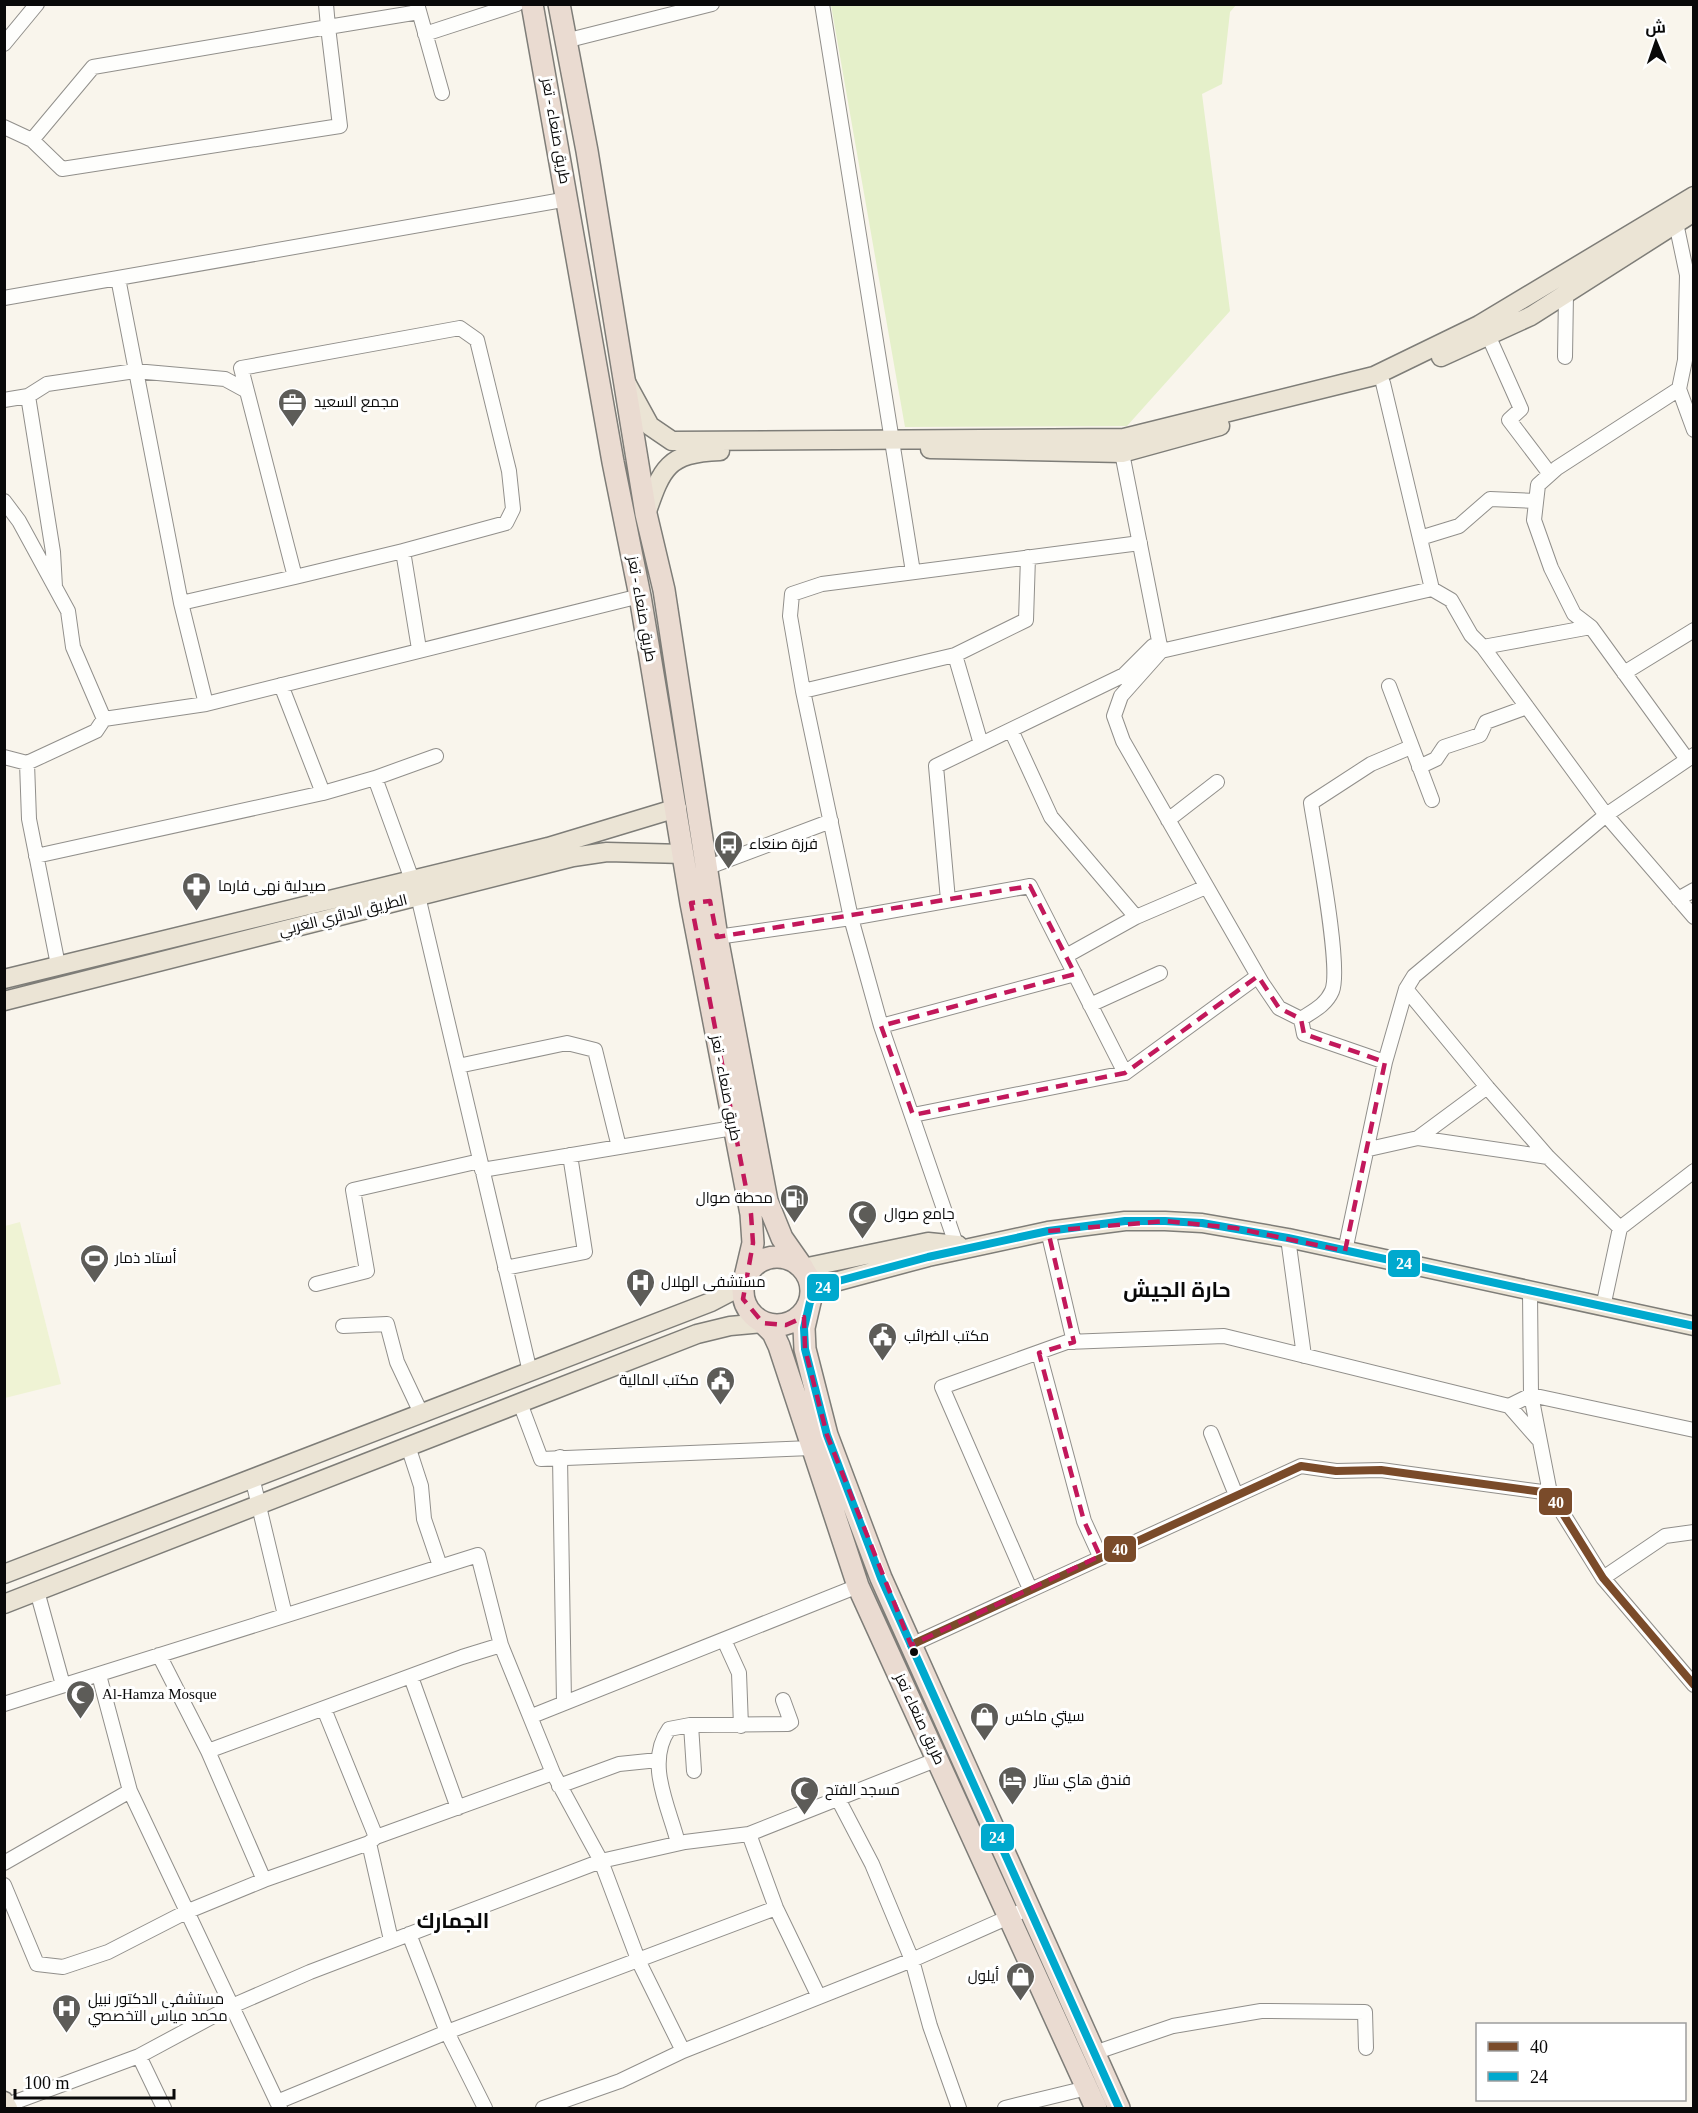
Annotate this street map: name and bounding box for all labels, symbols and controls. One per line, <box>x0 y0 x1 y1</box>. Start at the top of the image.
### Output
north arrow <box>1626 12 1686 72</box>
text: ش <box>1645 19 1666 37</box>
street label: طريق صنعاء - تعز <box>537 76 573 186</box>
office icon: مجمع السعيد <box>277 386 309 428</box>
place label: مجمع السعيد <box>314 394 399 413</box>
street label: طريق صنعاء - تعز <box>623 554 659 664</box>
bus stop icon: فرزة صنعاء <box>712 828 744 870</box>
place label: فرزة صنعاء <box>749 836 818 853</box>
pharmacy icon: صيدلية نهى فارما <box>181 870 213 912</box>
place label: صيدلية نهى فارما <box>218 878 326 896</box>
street label: الطريق الدائري الغربي <box>277 891 410 943</box>
street label: طريق صنعاء - تعز <box>706 1033 744 1143</box>
fuel station icon: محطة صوال <box>778 1182 810 1224</box>
place label: محطة صوال <box>696 1190 773 1207</box>
mosque icon: جامع صوال <box>847 1198 879 1240</box>
place label: جامع صوال <box>884 1206 955 1225</box>
sports icon: أستاد ذمار <box>78 1242 110 1284</box>
place label: أستاد ذمار <box>114 1248 177 1267</box>
line badge: 24 <box>1387 1249 1421 1278</box>
text: 24 <box>1396 1255 1412 1272</box>
hospital icon: مستشفى الهلال <box>624 1266 656 1308</box>
line badge: 24 <box>806 1273 840 1302</box>
place label: مستشفى الهلال <box>661 1274 766 1292</box>
district label: حارة الجيش <box>1123 1278 1231 1302</box>
text: 24 <box>815 1279 831 1296</box>
public building icon: مكتب الضرائب <box>867 1320 899 1362</box>
place label: مكتب الضرائب <box>904 1328 989 1345</box>
public building icon: مكتب المالية <box>704 1364 736 1406</box>
place label: مكتب المالية <box>619 1372 699 1388</box>
line badge: 40 <box>1538 1487 1573 1516</box>
text: 40 <box>1548 1494 1564 1511</box>
line badge: 40 <box>1103 1535 1137 1563</box>
text: 40 <box>1112 1541 1128 1558</box>
unlabelled marker <box>908 1646 920 1658</box>
street label: طريق صنعاء تعز <box>890 1670 948 1768</box>
mosque icon: Al-Hamza Mosque <box>65 1678 97 1720</box>
place label: Al-Hamza Mosque <box>102 1686 217 1702</box>
shop icon: سيتي ماكس <box>968 1700 1000 1742</box>
place label: سيتي ماكس <box>1005 1708 1084 1728</box>
hotel icon: فندق هاي ستار <box>997 1764 1029 1806</box>
place label: فندق هاي ستار <box>1033 1772 1131 1792</box>
mosque icon: مسجد الفتح <box>788 1774 820 1816</box>
place label: مسجد الفتح <box>825 1782 900 1801</box>
line badge: 24 <box>980 1823 1015 1852</box>
text: 24 <box>989 1829 1005 1846</box>
district label: الجمارك <box>417 1909 489 1933</box>
shop icon: أيلول <box>1004 1960 1036 2002</box>
place label: أيلول <box>968 1966 999 1985</box>
place label: مستشفى الدكتور نبيل محمد مياس التخصصي <box>88 1991 228 2028</box>
hospital icon: مستشفى الدكتور نبيل محمد مياس التخصصي <box>51 1992 83 2034</box>
legend <box>1476 2023 1686 2101</box>
text: 40 <box>1530 2037 1548 2057</box>
scale bar <box>15 2062 174 2100</box>
text: 24 <box>1530 2067 1548 2087</box>
text: 100 m <box>24 2073 70 2093</box>

